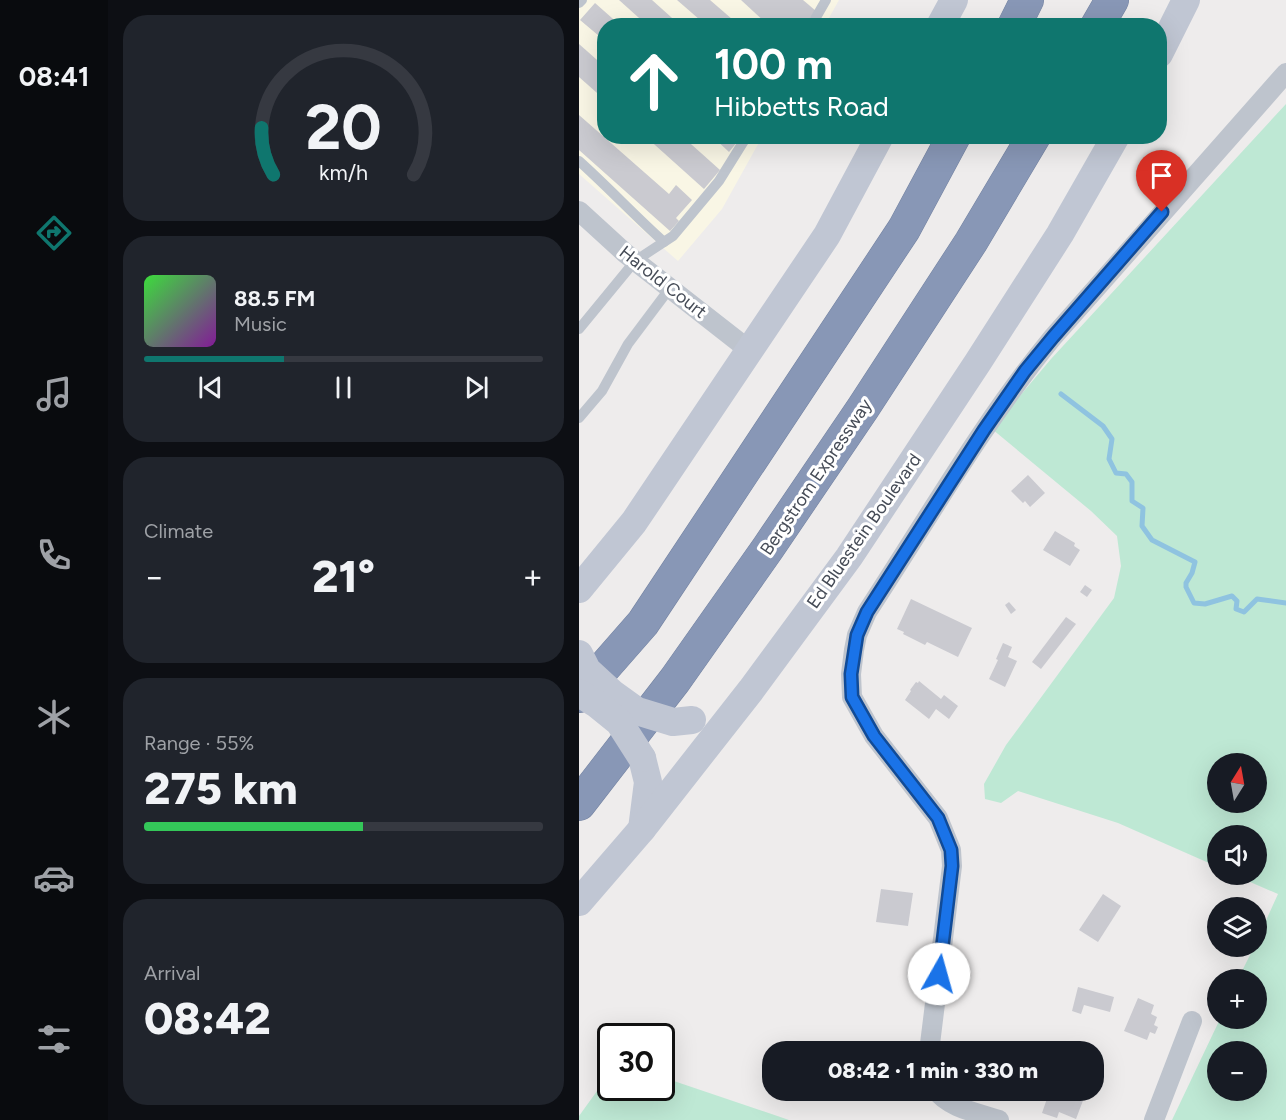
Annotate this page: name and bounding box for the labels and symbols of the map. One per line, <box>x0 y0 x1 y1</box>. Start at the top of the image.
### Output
pin <box>1136 150 1187 212</box>
street label: Harold Court <box>615 241 711 323</box>
street label: Bergstrom Expressway <box>755 394 877 559</box>
street label: Ed Bluestein Boulevard <box>802 449 926 613</box>
north arrow <box>1207 753 1267 813</box>
position arrow <box>907 942 971 1006</box>
speed limit sign: 30 <box>597 1023 675 1101</box>

